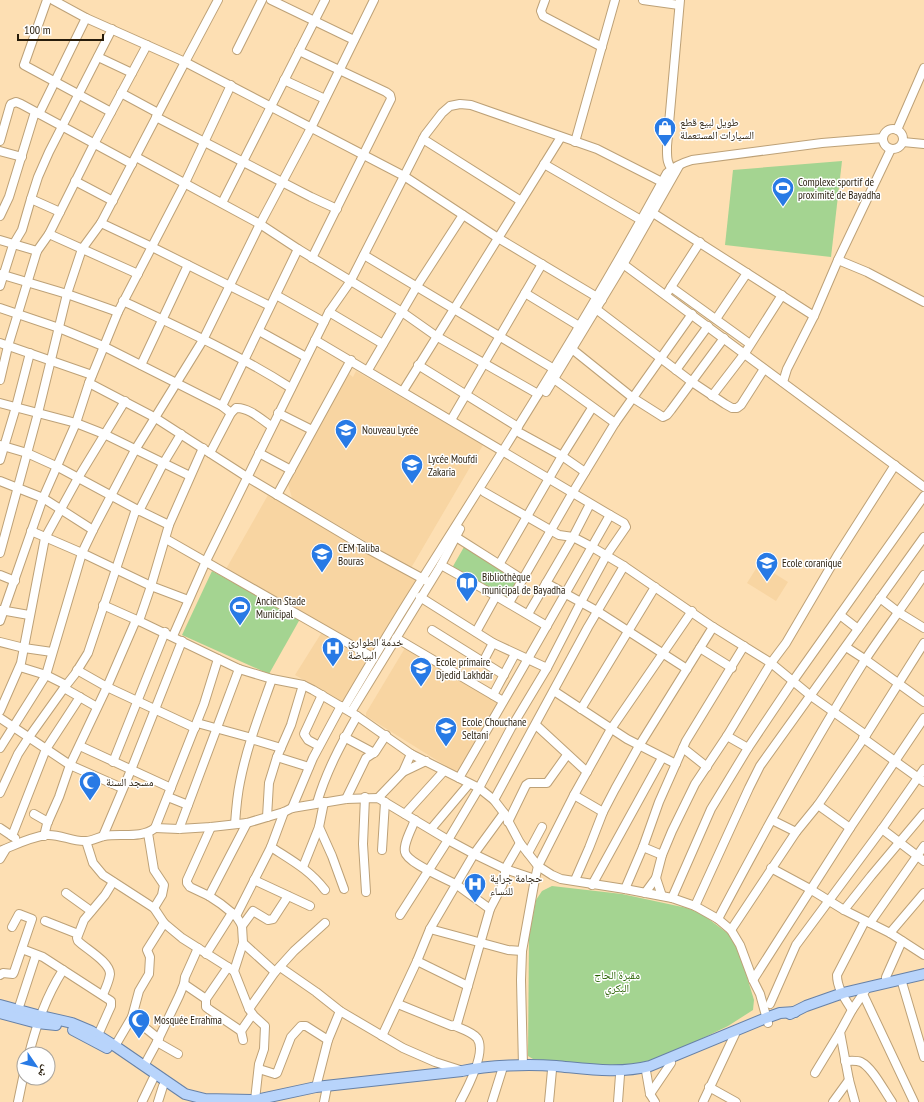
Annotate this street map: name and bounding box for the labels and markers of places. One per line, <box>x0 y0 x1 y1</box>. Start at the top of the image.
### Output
shop icon: طويل لبيع قطع السيارات المستعملة <box>652 115 678 148</box>
place label: طويل لبيع قطع السيارات المستعملة <box>680 115 754 142</box>
sports icon: Complexe sportif de proximité de Bayadha <box>770 175 796 208</box>
place label: Complexe sportif de proximité de Bayadha <box>798 175 880 202</box>
school or university icon: Nouveau Lycée <box>333 417 359 450</box>
place label: Nouveau Lycée <box>362 423 419 437</box>
school or university icon: Lycée Moufdi Zakaria <box>399 452 425 485</box>
place label: Lycée Moufdi Zakaria <box>428 452 477 479</box>
school or university icon: CEM Taliba Bouras <box>309 541 335 574</box>
place label: CEM Taliba Bouras <box>338 541 379 568</box>
school or university icon: Ecole coranique <box>754 550 780 583</box>
place label: Ecole coranique <box>782 556 842 570</box>
library icon: Bibliothèque municipal de Bayadha <box>454 570 480 603</box>
place label: Bibliothèque municipal de Bayadha <box>482 570 565 597</box>
sports icon: Ancien Stade Municipal <box>227 594 253 627</box>
place label: Ancien Stade Municipal <box>256 594 306 621</box>
hospital icon: خدمة الطوارئ البياضة <box>320 635 346 668</box>
place label: خدمة الطوارئ البياضة <box>348 635 403 662</box>
school or university icon: Ecole primaire Djedid Lakhdar <box>408 655 434 688</box>
place label: Ecole primaire Djedid Lakhdar <box>436 655 493 682</box>
school or university icon: Ecole Chouchane Seltani <box>433 715 459 748</box>
place label: Ecole Chouchane Seltani <box>462 715 527 742</box>
mosque icon: مسجد السنة <box>77 769 103 802</box>
place label: مسجد السنة <box>106 775 154 789</box>
hospital icon: حجامة جراية للنساء <box>462 871 488 904</box>
place label: حجامة جراية للنساء <box>490 871 542 898</box>
mosque icon: Mosquée Errahma <box>126 1007 152 1040</box>
place label: Mosquée Errahma <box>154 1013 222 1027</box>

